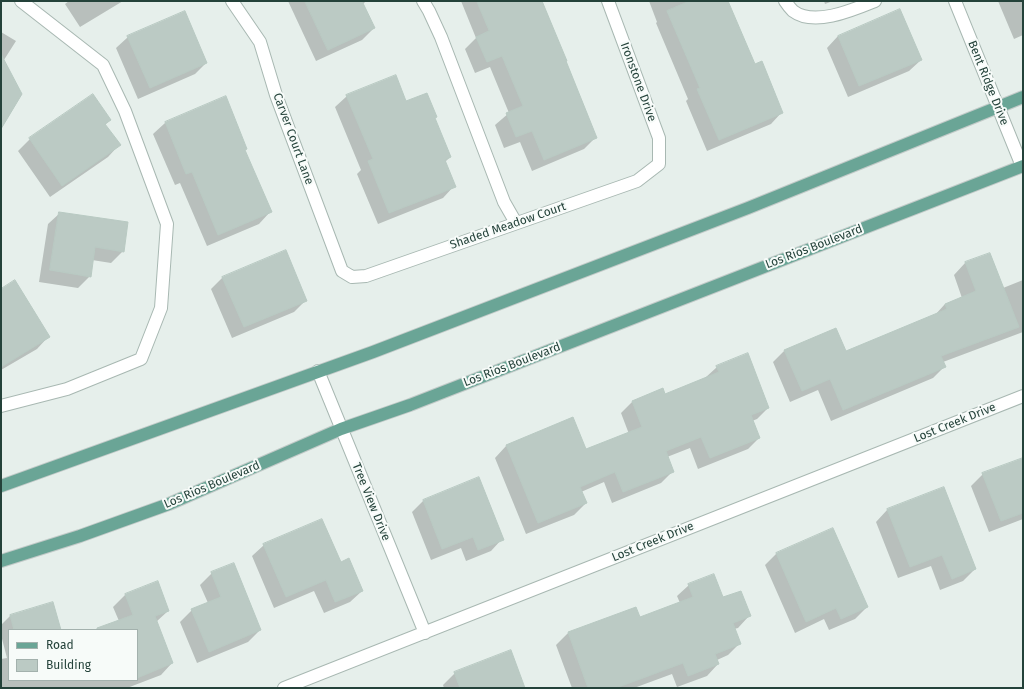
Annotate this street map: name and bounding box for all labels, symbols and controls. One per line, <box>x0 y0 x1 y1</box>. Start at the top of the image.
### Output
street label: Bent Ridge Drive <box>964 39 1012 127</box>
street label: Ironstone Drive <box>617 40 659 124</box>
street label: Carver Court Lane <box>270 91 316 187</box>
street label: Shaded Meadow Court <box>448 199 568 253</box>
street label: Los Rios Boulevard <box>763 222 865 272</box>
street label: Los Rios Boulevard <box>461 340 563 390</box>
street label: Lost Creek Drive <box>912 400 998 446</box>
street label: Los Rios Boulevard <box>162 458 262 512</box>
street label: Tree View Drive <box>349 461 393 543</box>
street label: Lost Creek Drive <box>610 519 696 565</box>
legend <box>8 629 138 681</box>
text: Road <box>46 638 74 652</box>
text: Building <box>46 658 91 672</box>

